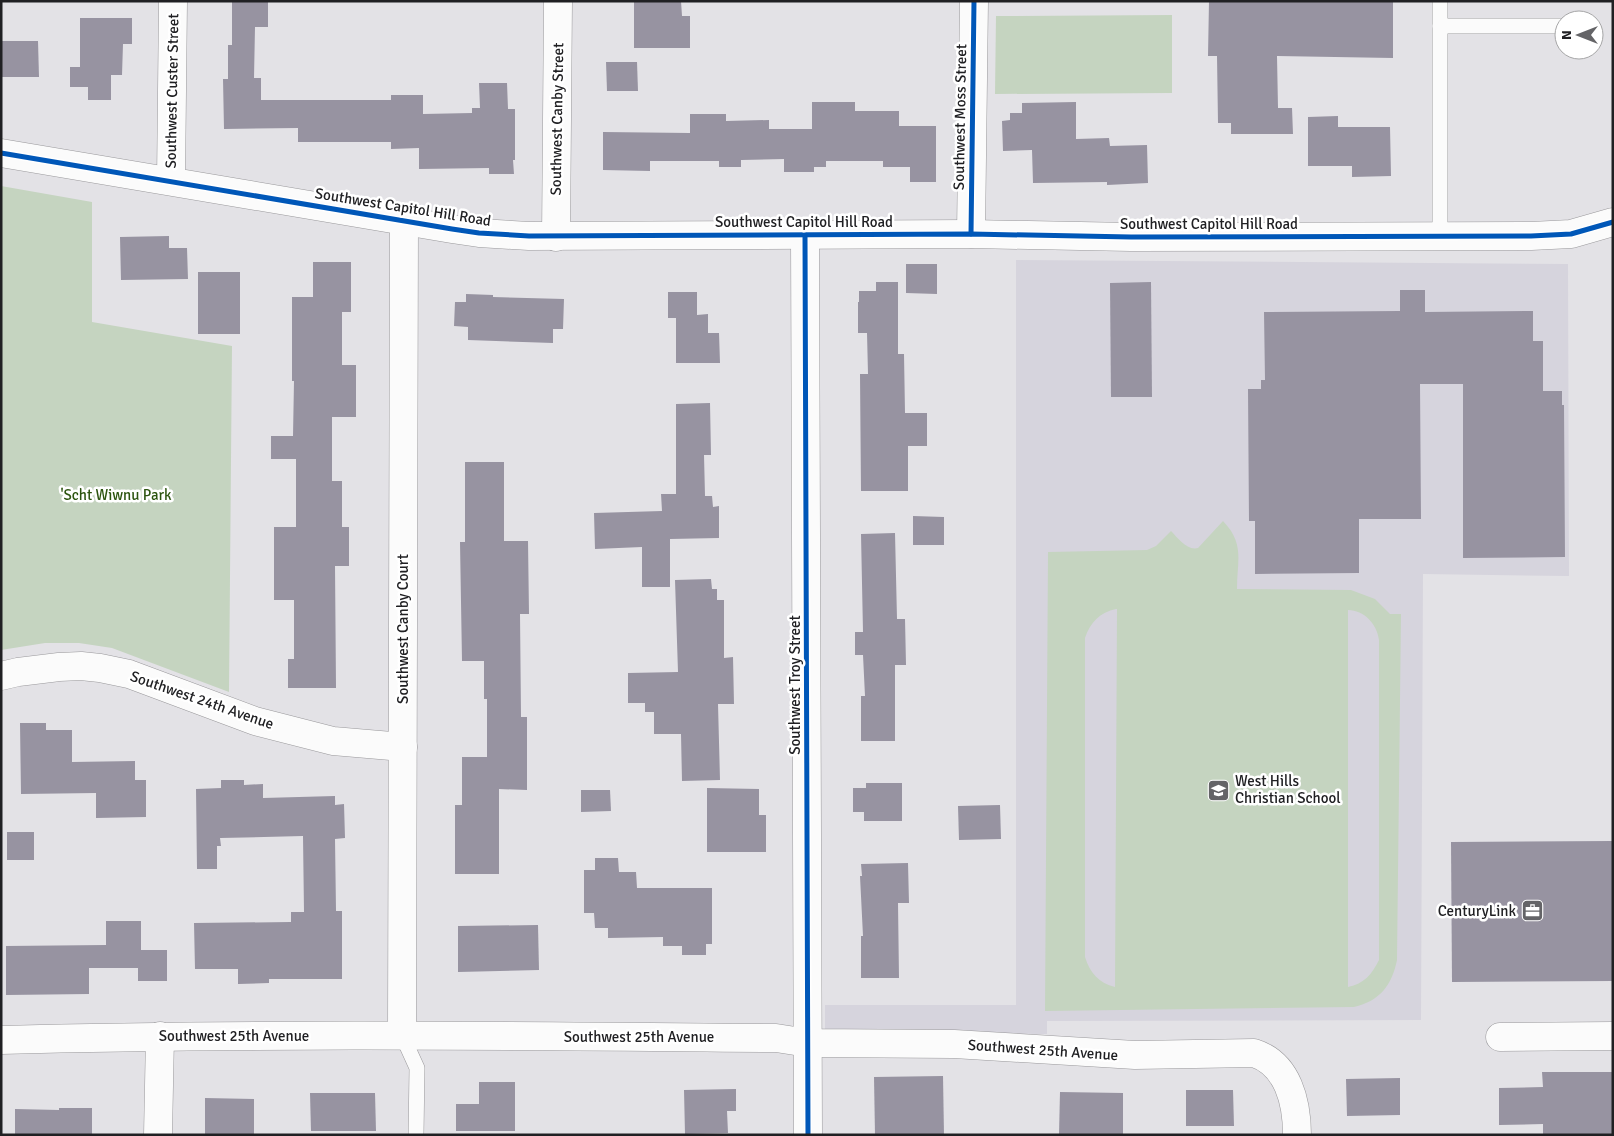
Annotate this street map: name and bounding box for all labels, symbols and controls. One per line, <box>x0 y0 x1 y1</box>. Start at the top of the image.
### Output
north arrow <box>1554 10 1604 60</box>
street label: Southwest Custer Street <box>162 13 182 169</box>
text: N <box>1558 30 1575 40</box>
street label: Southwest Canby Street <box>547 42 567 196</box>
street label: Southwest Moss Street <box>950 44 970 190</box>
street label: Southwest Capitol Hill Road <box>314 184 492 230</box>
street label: Southwest Capitol Hill Road <box>715 213 893 231</box>
street label: Southwest Capitol Hill Road <box>1120 215 1298 233</box>
park label: 'Scht Wiwnu Park <box>60 486 172 504</box>
street label: Southwest Canby Court <box>394 554 412 704</box>
street label: Southwest Troy Street <box>786 615 804 755</box>
street label: Southwest 24th Avenue <box>128 667 276 733</box>
place label: West Hills Christian School <box>1235 772 1341 807</box>
school or university icon: West Hills Christian School <box>1207 778 1231 802</box>
office icon: CenturyLink <box>1520 899 1544 923</box>
place label: CenturyLink <box>1438 902 1516 920</box>
street label: Southwest 25th Avenue <box>159 1027 309 1045</box>
street label: Southwest 25th Avenue <box>564 1028 714 1046</box>
street label: Southwest 25th Avenue <box>967 1036 1119 1064</box>

